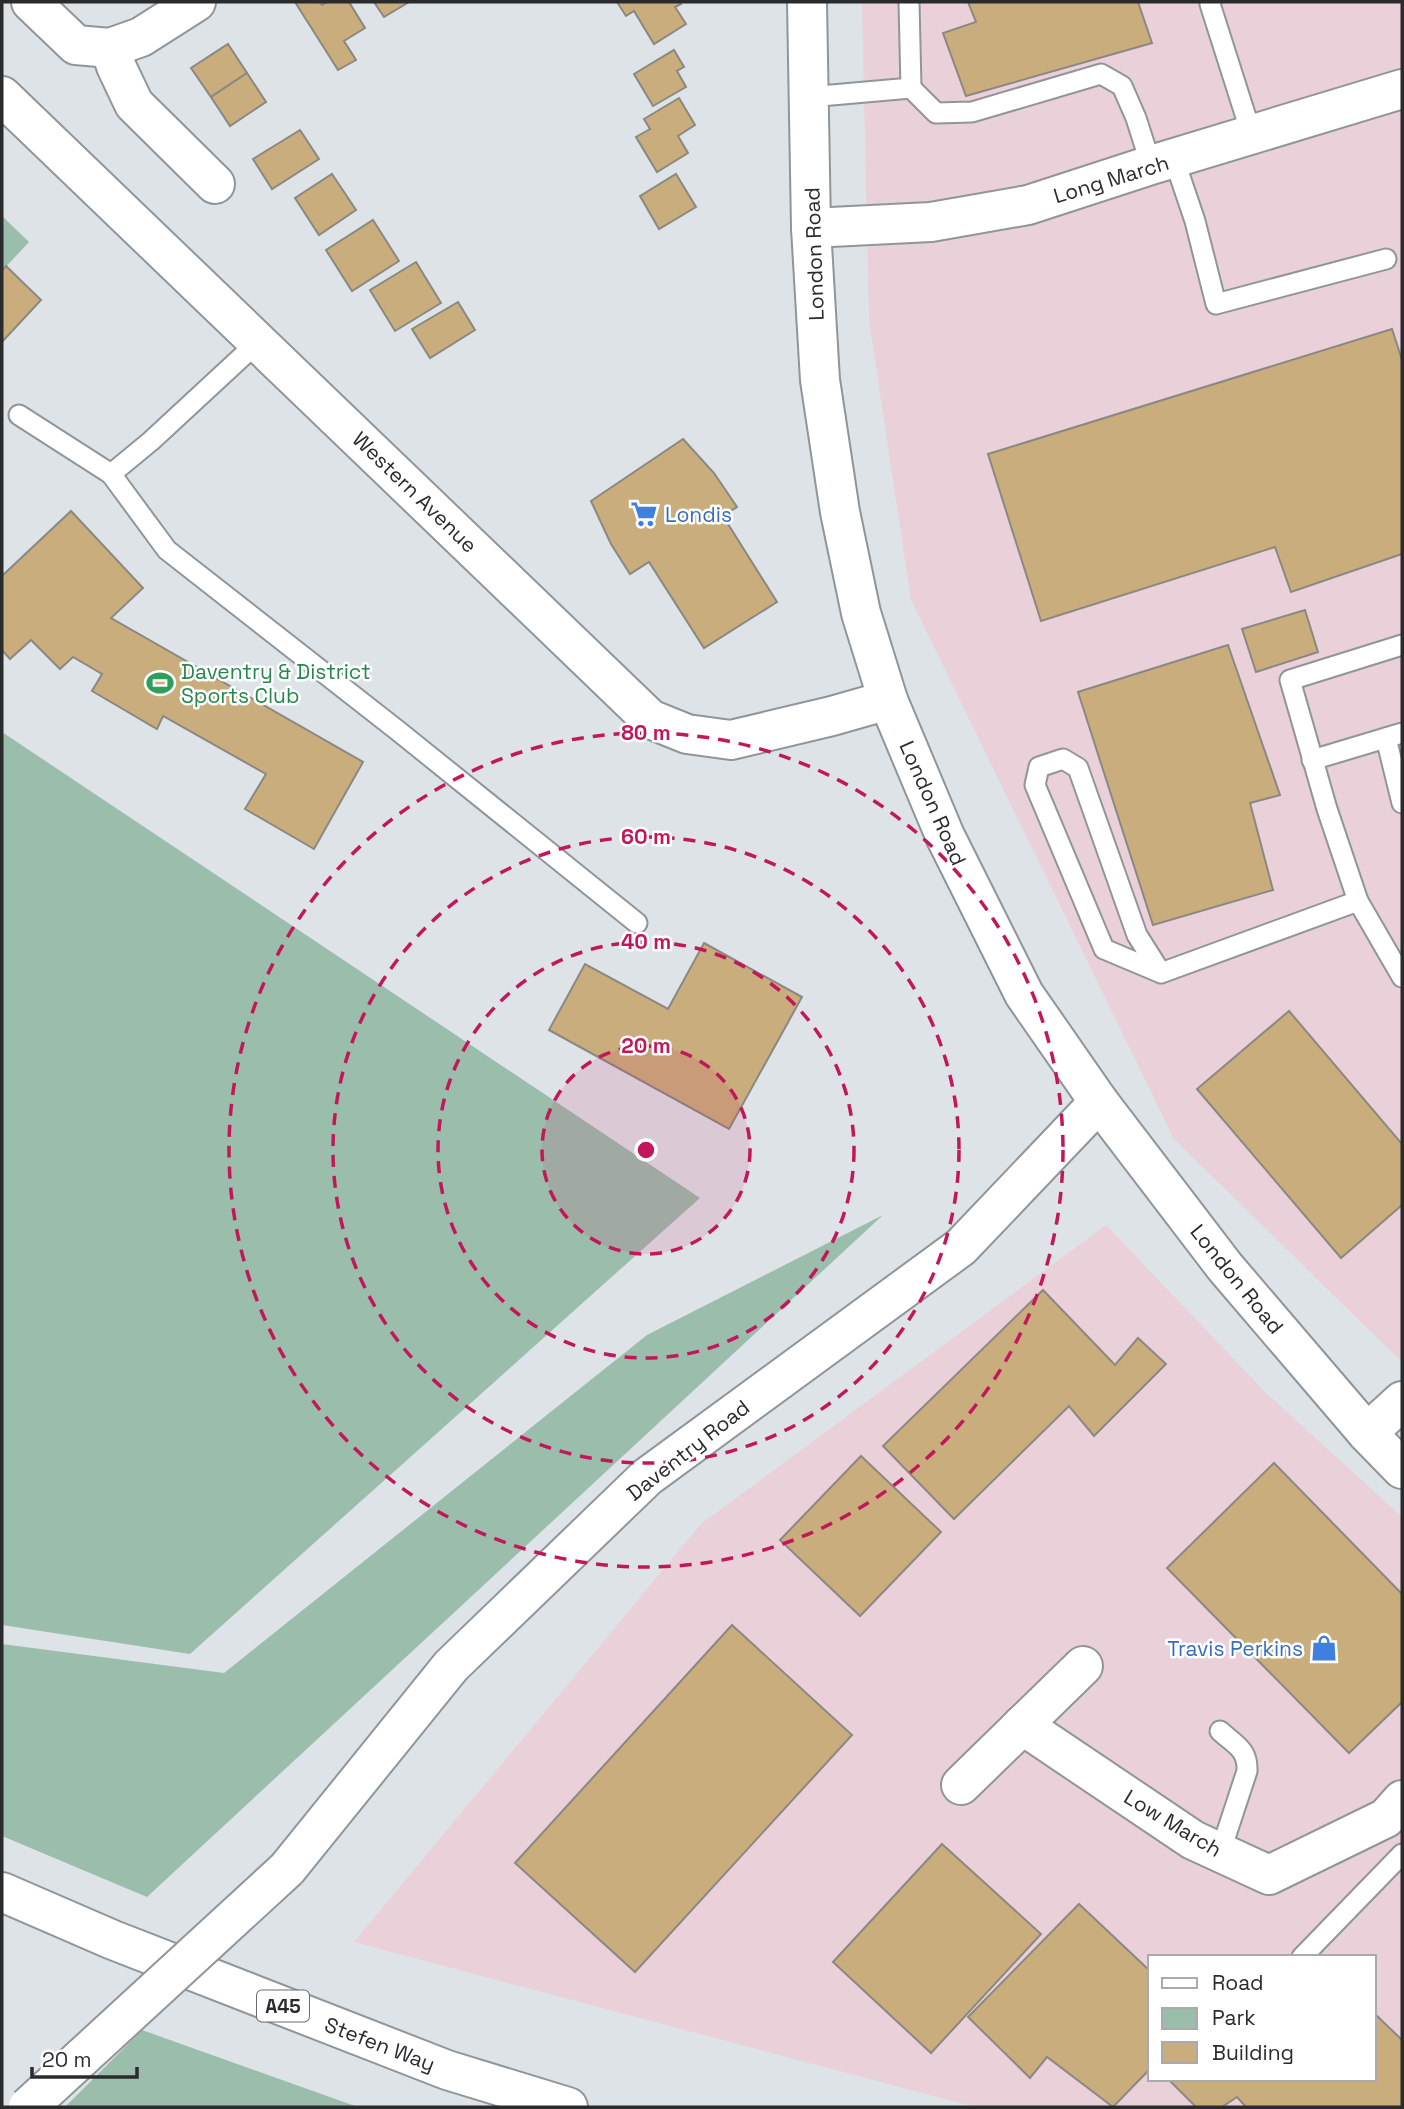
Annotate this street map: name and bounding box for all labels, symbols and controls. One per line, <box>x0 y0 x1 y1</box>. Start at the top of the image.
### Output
street label: Long March <box>1050 149 1172 209</box>
street label: London Road <box>798 187 830 321</box>
street label: Western Avenue <box>347 426 483 558</box>
supermarket icon: Londis <box>629 499 659 529</box>
place label: Londis <box>665 501 732 528</box>
place label: Daventry & District Sports Club <box>181 658 371 709</box>
sports icon: Daventry & District Sports Club <box>145 668 175 698</box>
text: 80 m <box>621 719 671 746</box>
street label: London Road <box>894 737 972 869</box>
text: 60 m <box>621 823 671 850</box>
text: 40 m <box>621 928 671 955</box>
text: 20 m <box>621 1032 671 1059</box>
centre of rings <box>634 1138 658 1162</box>
street label: London Road <box>1184 1219 1290 1339</box>
street label: Daventry Road <box>621 1394 755 1506</box>
shop icon: Travis Perkins <box>1309 1633 1339 1663</box>
place label: Travis Perkins <box>1167 1635 1303 1662</box>
street label: Low March <box>1119 1783 1227 1863</box>
legend <box>1148 1955 1376 2081</box>
text: Road <box>1212 1969 1264 1996</box>
road number: A45 <box>257 1990 309 2022</box>
text: Park <box>1212 2004 1256 2031</box>
street label: Stefen Way <box>321 2011 439 2077</box>
scale bar <box>32 2036 136 2080</box>
text: Building <box>1212 2039 1294 2066</box>
text: 20 m <box>42 2046 92 2073</box>

